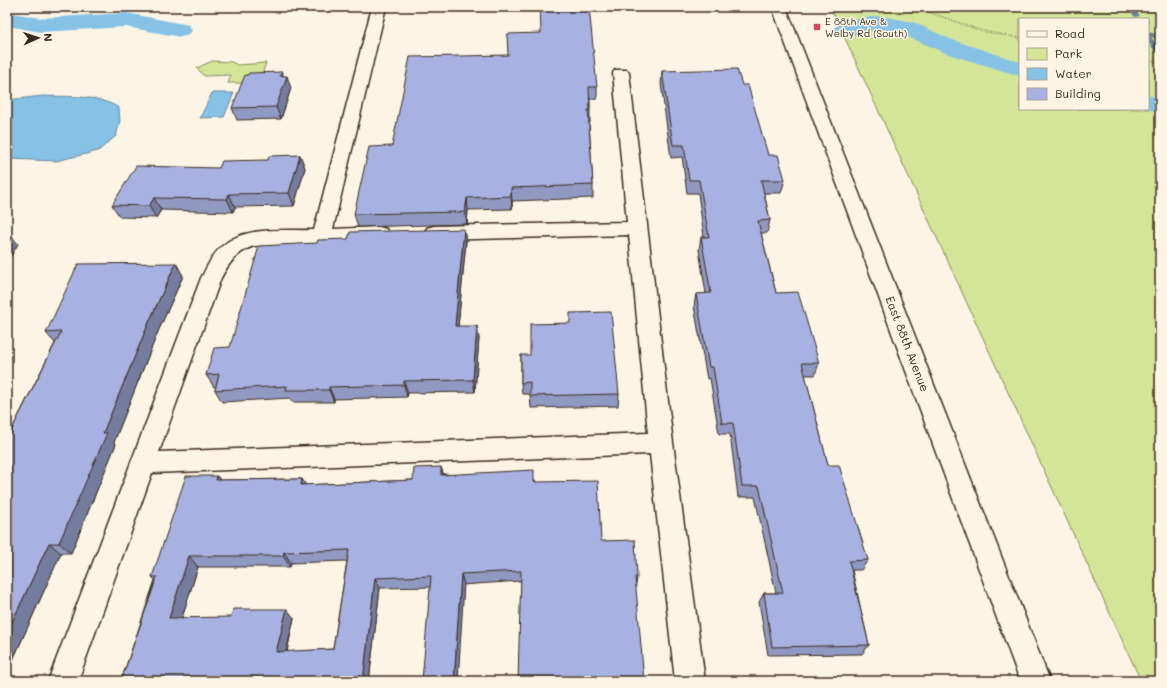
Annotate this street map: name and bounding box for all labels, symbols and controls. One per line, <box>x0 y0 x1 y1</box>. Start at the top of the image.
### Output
place label: E 88th Ave & Welby Rd (South) <box>825 14 907 40</box>
north arrow <box>18 18 58 58</box>
legend <box>1019 18 1149 110</box>
marker: E 88th Ave & Welby Rd (South) <box>812 22 822 32</box>
text: Road <box>1055 25 1085 41</box>
text: N <box>41 33 56 42</box>
text: Park <box>1055 45 1082 61</box>
text: Water <box>1055 65 1092 81</box>
text: Building <box>1055 85 1101 101</box>
street label: East 88th Avenue <box>882 294 934 394</box>

